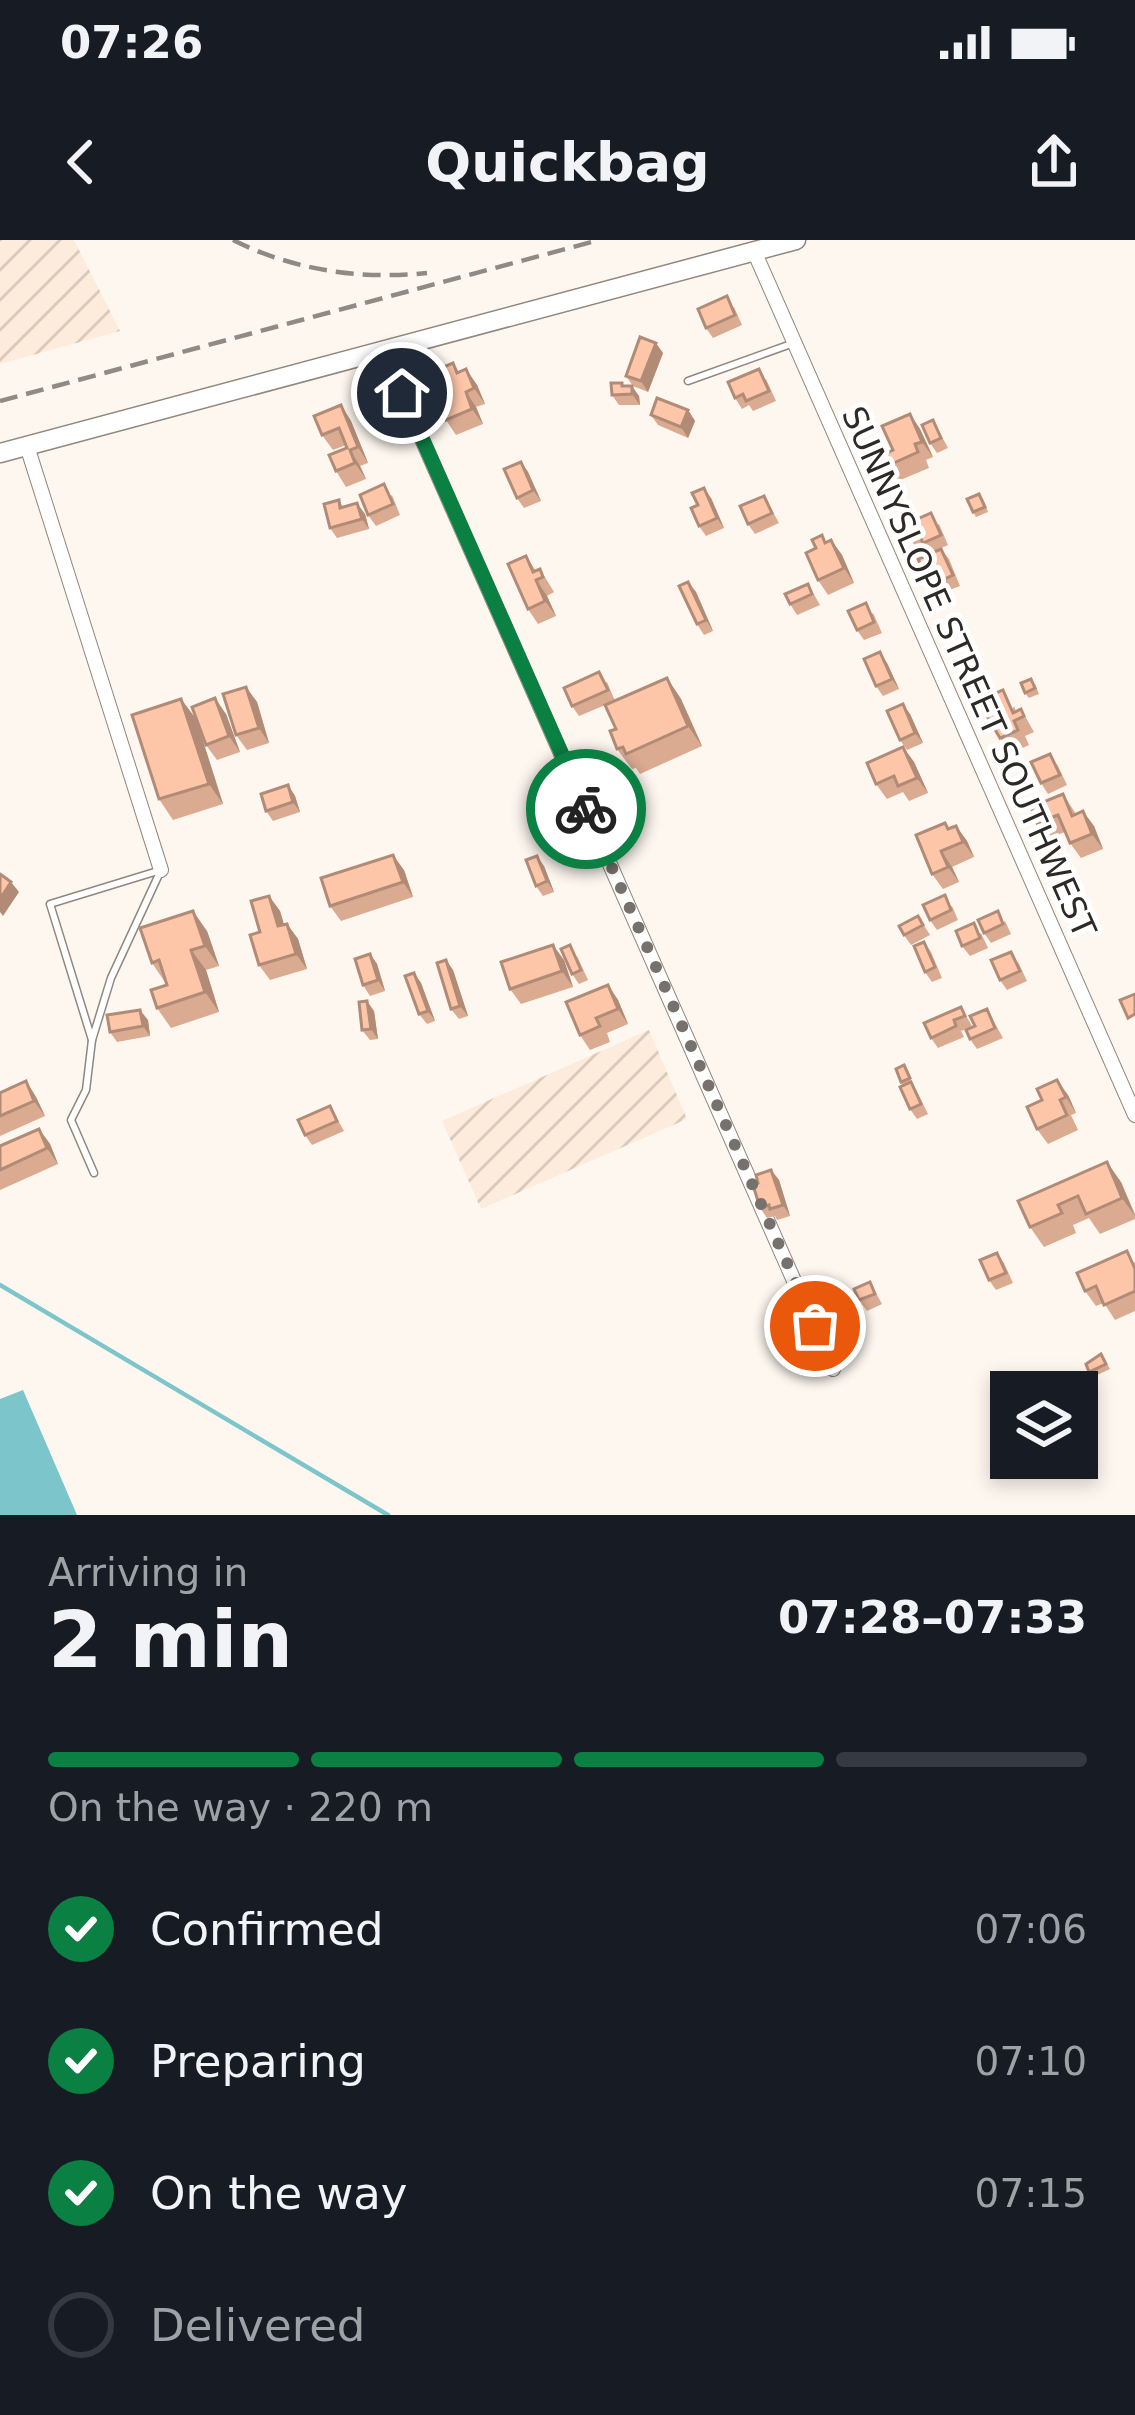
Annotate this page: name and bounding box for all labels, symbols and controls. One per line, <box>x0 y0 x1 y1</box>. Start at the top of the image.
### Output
text: 07:26 <box>60 16 203 69</box>
icon: back <box>48 129 114 195</box>
icon: share <box>1021 129 1087 195</box>
text: Quickbag <box>425 131 710 194</box>
pin <box>351 342 453 444</box>
icon: home <box>369 360 435 426</box>
street label: SUNNYSLOPE STREET SOUTHWEST <box>834 400 1105 944</box>
courier <box>526 749 646 869</box>
icon: bike <box>553 776 619 842</box>
pin <box>764 1275 866 1377</box>
icon: bag <box>782 1293 848 1359</box>
map controls <box>990 1371 1098 1479</box>
button: layers <box>990 1371 1098 1479</box>
text: Arriving in <box>48 1550 248 1595</box>
text: 07:28–07:33 <box>778 1591 1087 1644</box>
text: 2 min <box>48 1595 293 1685</box>
text: On the way · 220 m <box>48 1785 433 1830</box>
icon: check <box>48 1896 114 1962</box>
text: Confirmed <box>150 1903 384 1956</box>
text: 07:06 <box>975 1907 1087 1952</box>
icon: check <box>48 2028 114 2094</box>
text: Preparing <box>150 2035 366 2088</box>
text: 07:10 <box>975 2039 1087 2084</box>
icon: check <box>48 2160 114 2226</box>
text: On the way <box>150 2167 407 2220</box>
text: 07:15 <box>975 2171 1087 2216</box>
text: Delivered <box>150 2299 365 2352</box>

